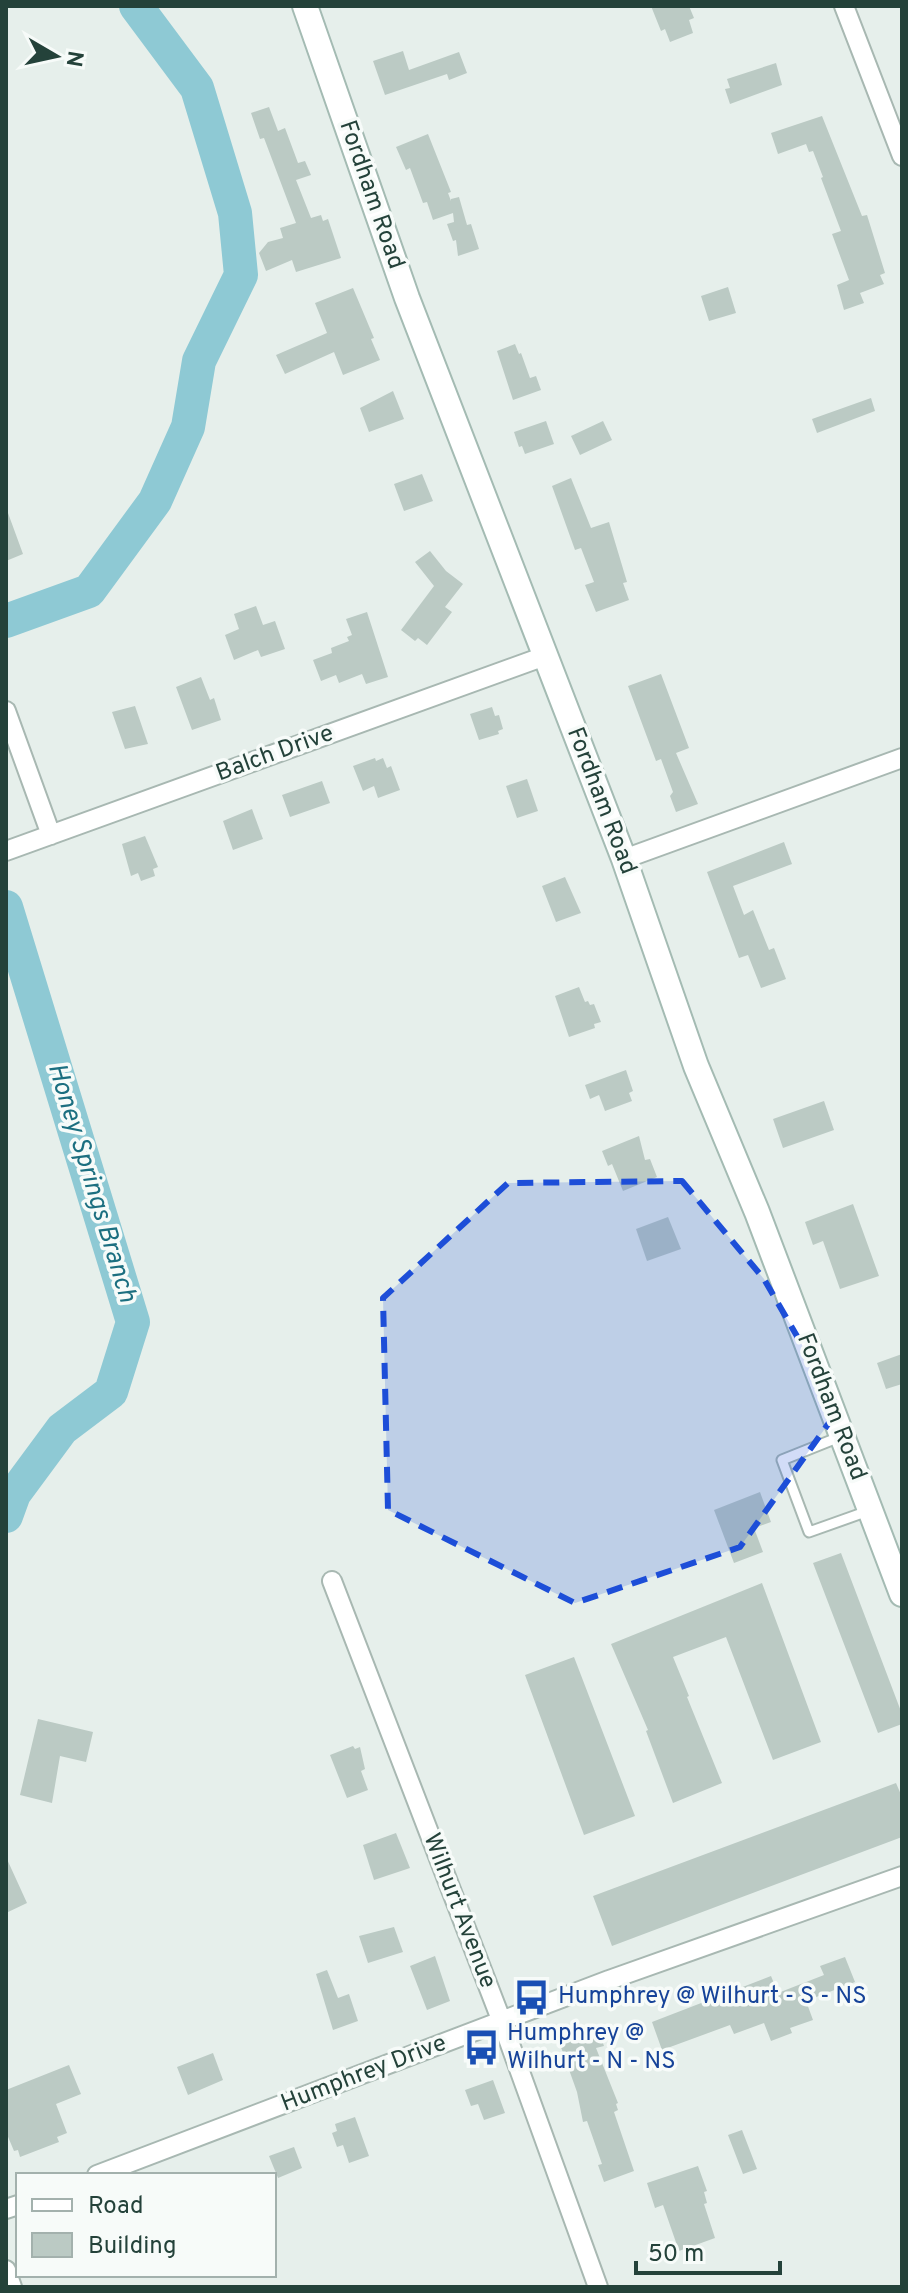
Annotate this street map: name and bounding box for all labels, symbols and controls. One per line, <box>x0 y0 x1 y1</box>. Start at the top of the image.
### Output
north arrow <box>16 16 96 96</box>
text: N <box>59 49 88 69</box>
street label: Fordham Road <box>332 117 410 273</box>
street label: Balch Drive <box>212 719 338 789</box>
street label: Fordham Road <box>559 723 643 879</box>
water label: Honey Springs Branch <box>39 1059 143 1307</box>
street label: Fordham Road <box>789 1329 873 1485</box>
street label: Wilhurt Avenue <box>416 1829 502 1993</box>
bus stop icon: Humphrey @ Wilhurt - S - NS <box>513 1978 551 2016</box>
place label: Humphrey @ Wilhurt - S - NS <box>558 1982 867 2012</box>
place label: Humphrey @ Wilhurt - N - NS <box>507 2019 676 2077</box>
street label: Humphrey Drive <box>277 2029 451 2119</box>
bus stop icon: Humphrey @ Wilhurt - N - NS <box>462 2029 500 2067</box>
legend <box>16 2173 276 2277</box>
text: Road <box>88 2192 144 2222</box>
scale bar <box>636 2225 780 2275</box>
text: Building <box>88 2232 177 2262</box>
text: 50 m <box>648 2240 704 2270</box>

